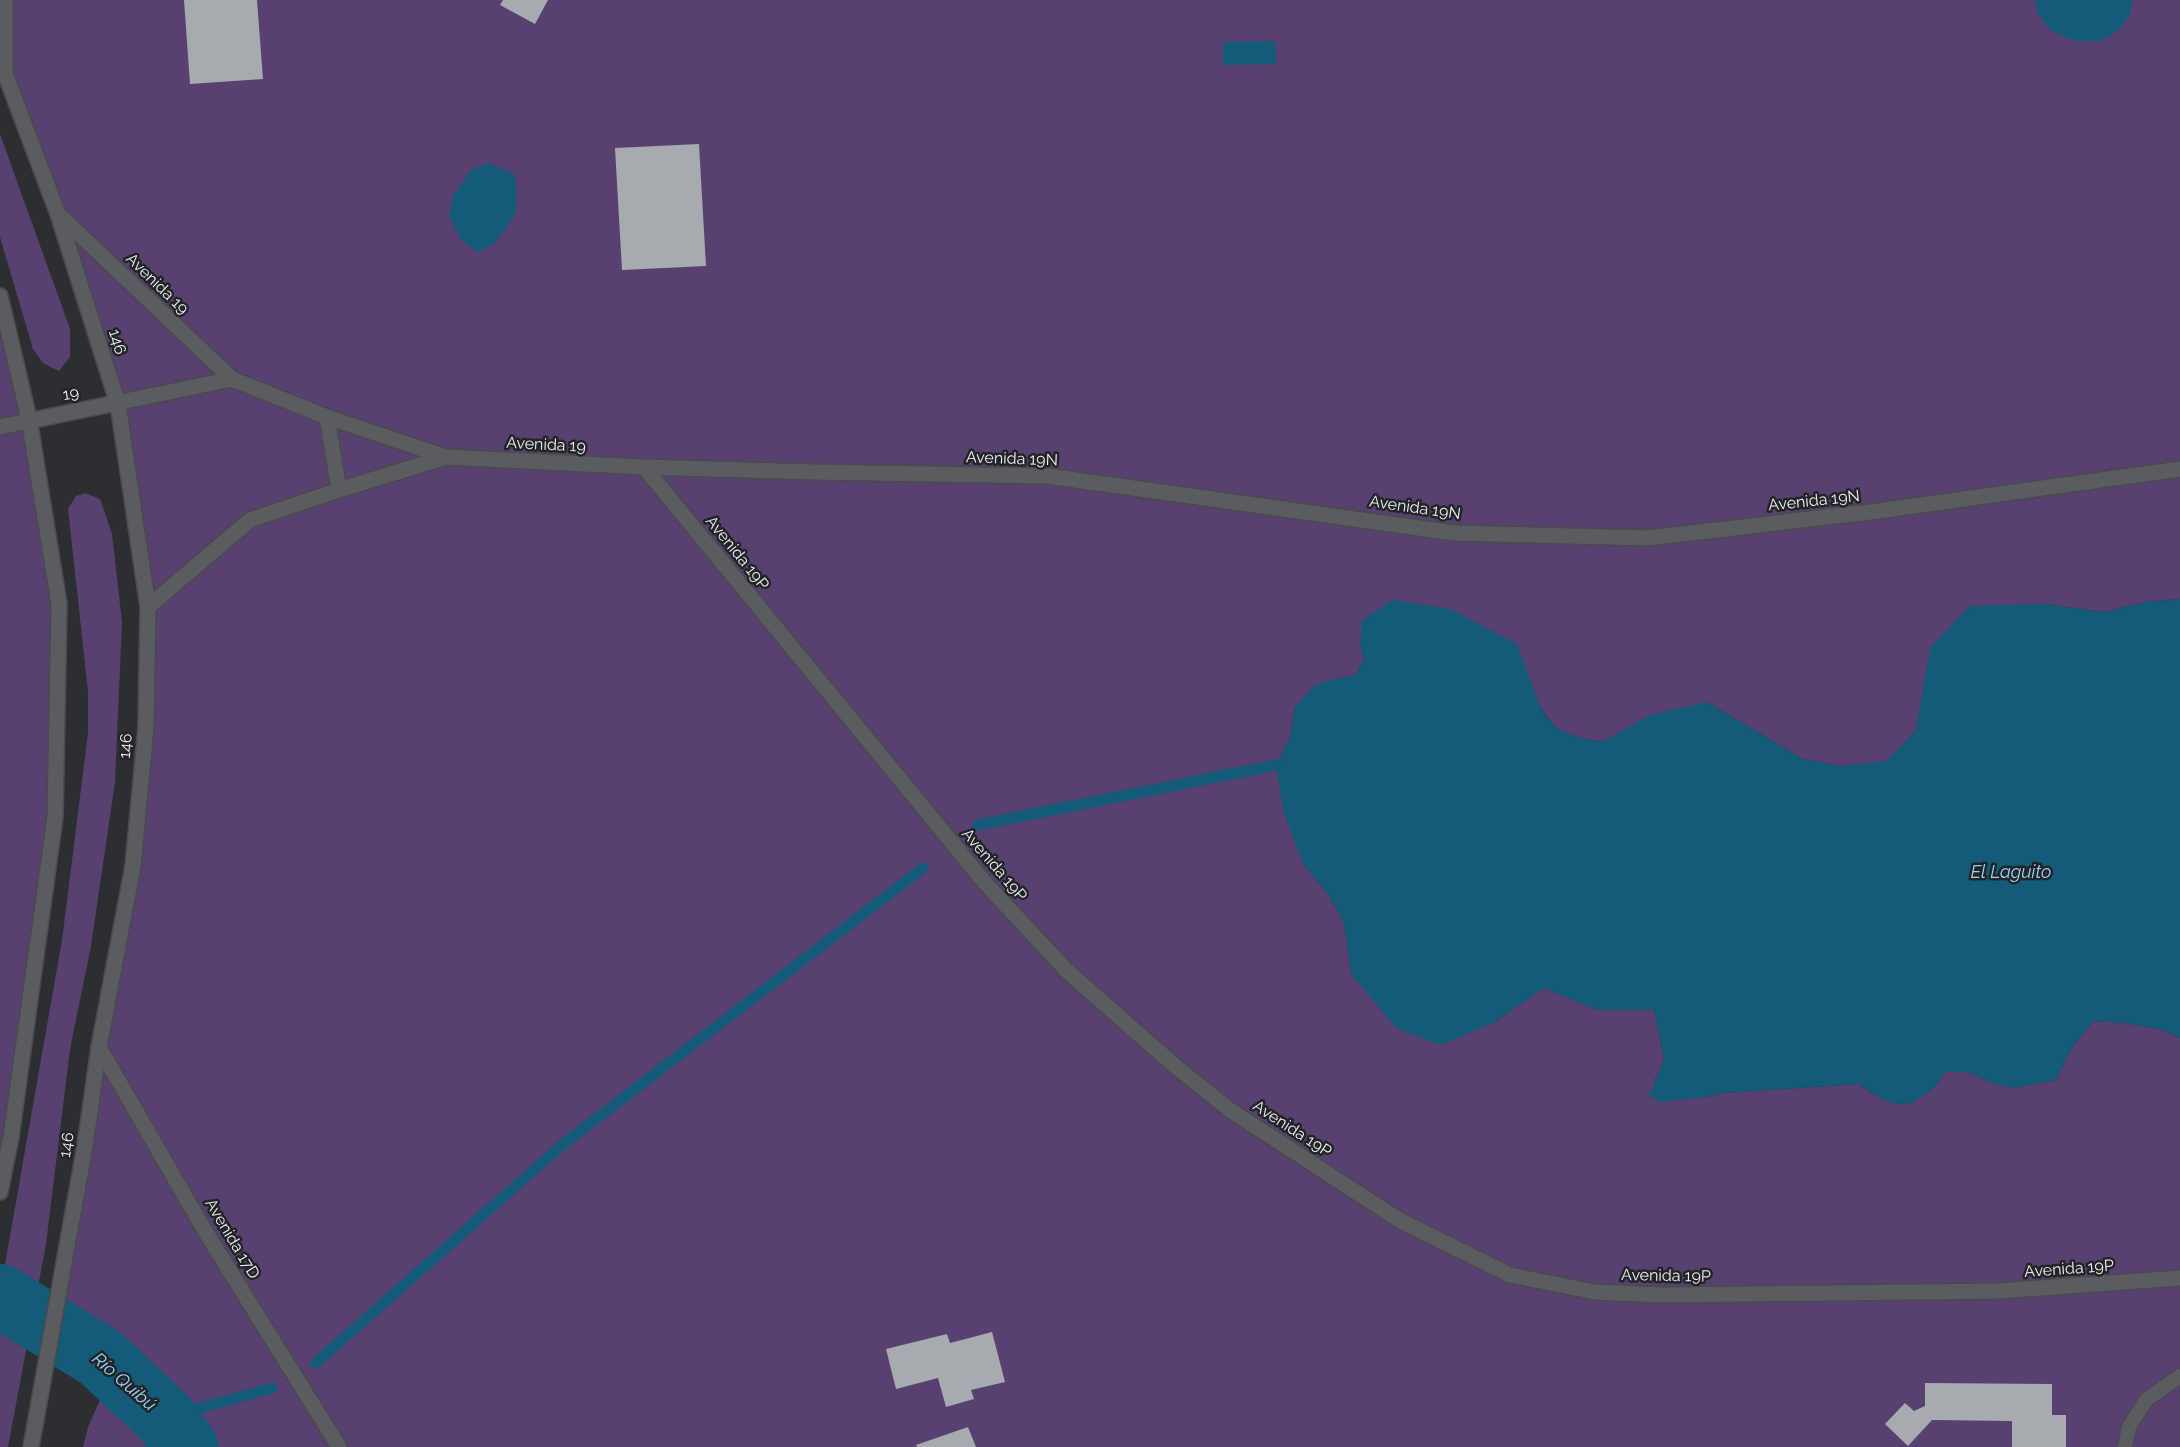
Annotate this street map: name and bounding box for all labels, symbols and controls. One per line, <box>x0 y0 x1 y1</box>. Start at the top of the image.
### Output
street label: Avenida 19 <box>122 249 192 319</box>
street label: 146 <box>104 327 130 357</box>
street label: 19 <box>61 383 81 405</box>
street label: Avenida 19 <box>506 433 586 457</box>
street label: Avenida 19N <box>966 448 1058 470</box>
street label: Avenida 19N <box>1767 487 1861 515</box>
street label: Avenida 19N <box>1368 492 1462 524</box>
street label: Avenida 19P <box>701 512 773 594</box>
street label: 146 <box>115 733 137 759</box>
street label: Avenida 19P <box>957 825 1031 905</box>
water label: El Laguito <box>1971 862 2051 884</box>
street label: Avenida 19P <box>1249 1097 1335 1161</box>
street label: 146 <box>56 1131 78 1159</box>
street label: Avenida 17D <box>201 1195 263 1283</box>
street label: Avenida 19P <box>2024 1256 2114 1282</box>
street label: Avenida 19P <box>1621 1266 1711 1286</box>
water label: Río Quibú <box>88 1348 160 1416</box>

